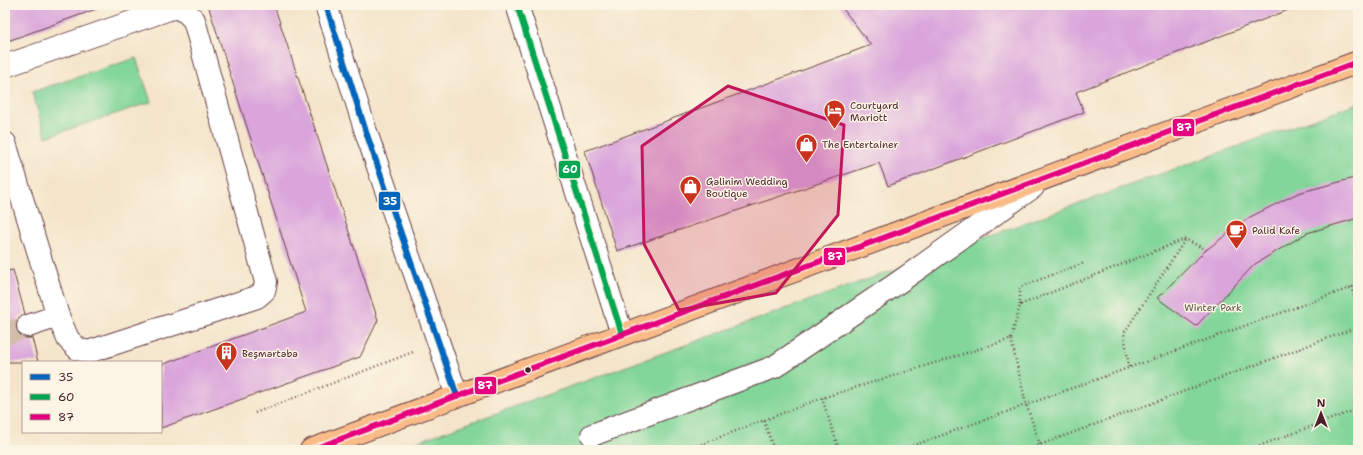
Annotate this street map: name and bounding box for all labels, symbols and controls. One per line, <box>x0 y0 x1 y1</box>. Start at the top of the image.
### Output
hotel icon: Courtyard Mariott <box>822 98 848 131</box>
place label: Courtyard Mariott <box>850 99 899 124</box>
line badge: 87 <box>1172 118 1195 137</box>
text: 87 <box>1176 120 1192 135</box>
shop icon: The Entertainer <box>793 131 819 164</box>
place label: The Entertainer <box>822 138 898 151</box>
line badge: 60 <box>558 160 581 179</box>
text: 60 <box>562 162 578 177</box>
shop icon: Gəlinim Wedding Boutique <box>678 174 704 207</box>
place label: Gəlinim Wedding Boutique <box>706 175 788 200</box>
line badge: 35 <box>378 191 401 211</box>
text: 35 <box>383 194 397 209</box>
cafe icon: Palid Kafe <box>1223 217 1249 250</box>
place label: Palid Kafe <box>1252 224 1300 237</box>
line badge: 87 <box>823 247 846 266</box>
text: 87 <box>827 249 843 264</box>
park label: Winter Park <box>1184 301 1242 314</box>
building icon: Beşmərtəbə <box>213 340 239 373</box>
place label: Beşmərtəbə <box>242 347 298 360</box>
legend <box>22 361 162 433</box>
unlabelled marker <box>523 365 533 375</box>
text: 35 <box>58 369 73 385</box>
line badge: 87 <box>474 376 497 395</box>
text: 87 <box>477 378 493 393</box>
text: 60 <box>58 389 74 405</box>
north arrow <box>1301 393 1341 433</box>
text: N <box>1317 396 1326 411</box>
text: 87 <box>58 409 74 425</box>

